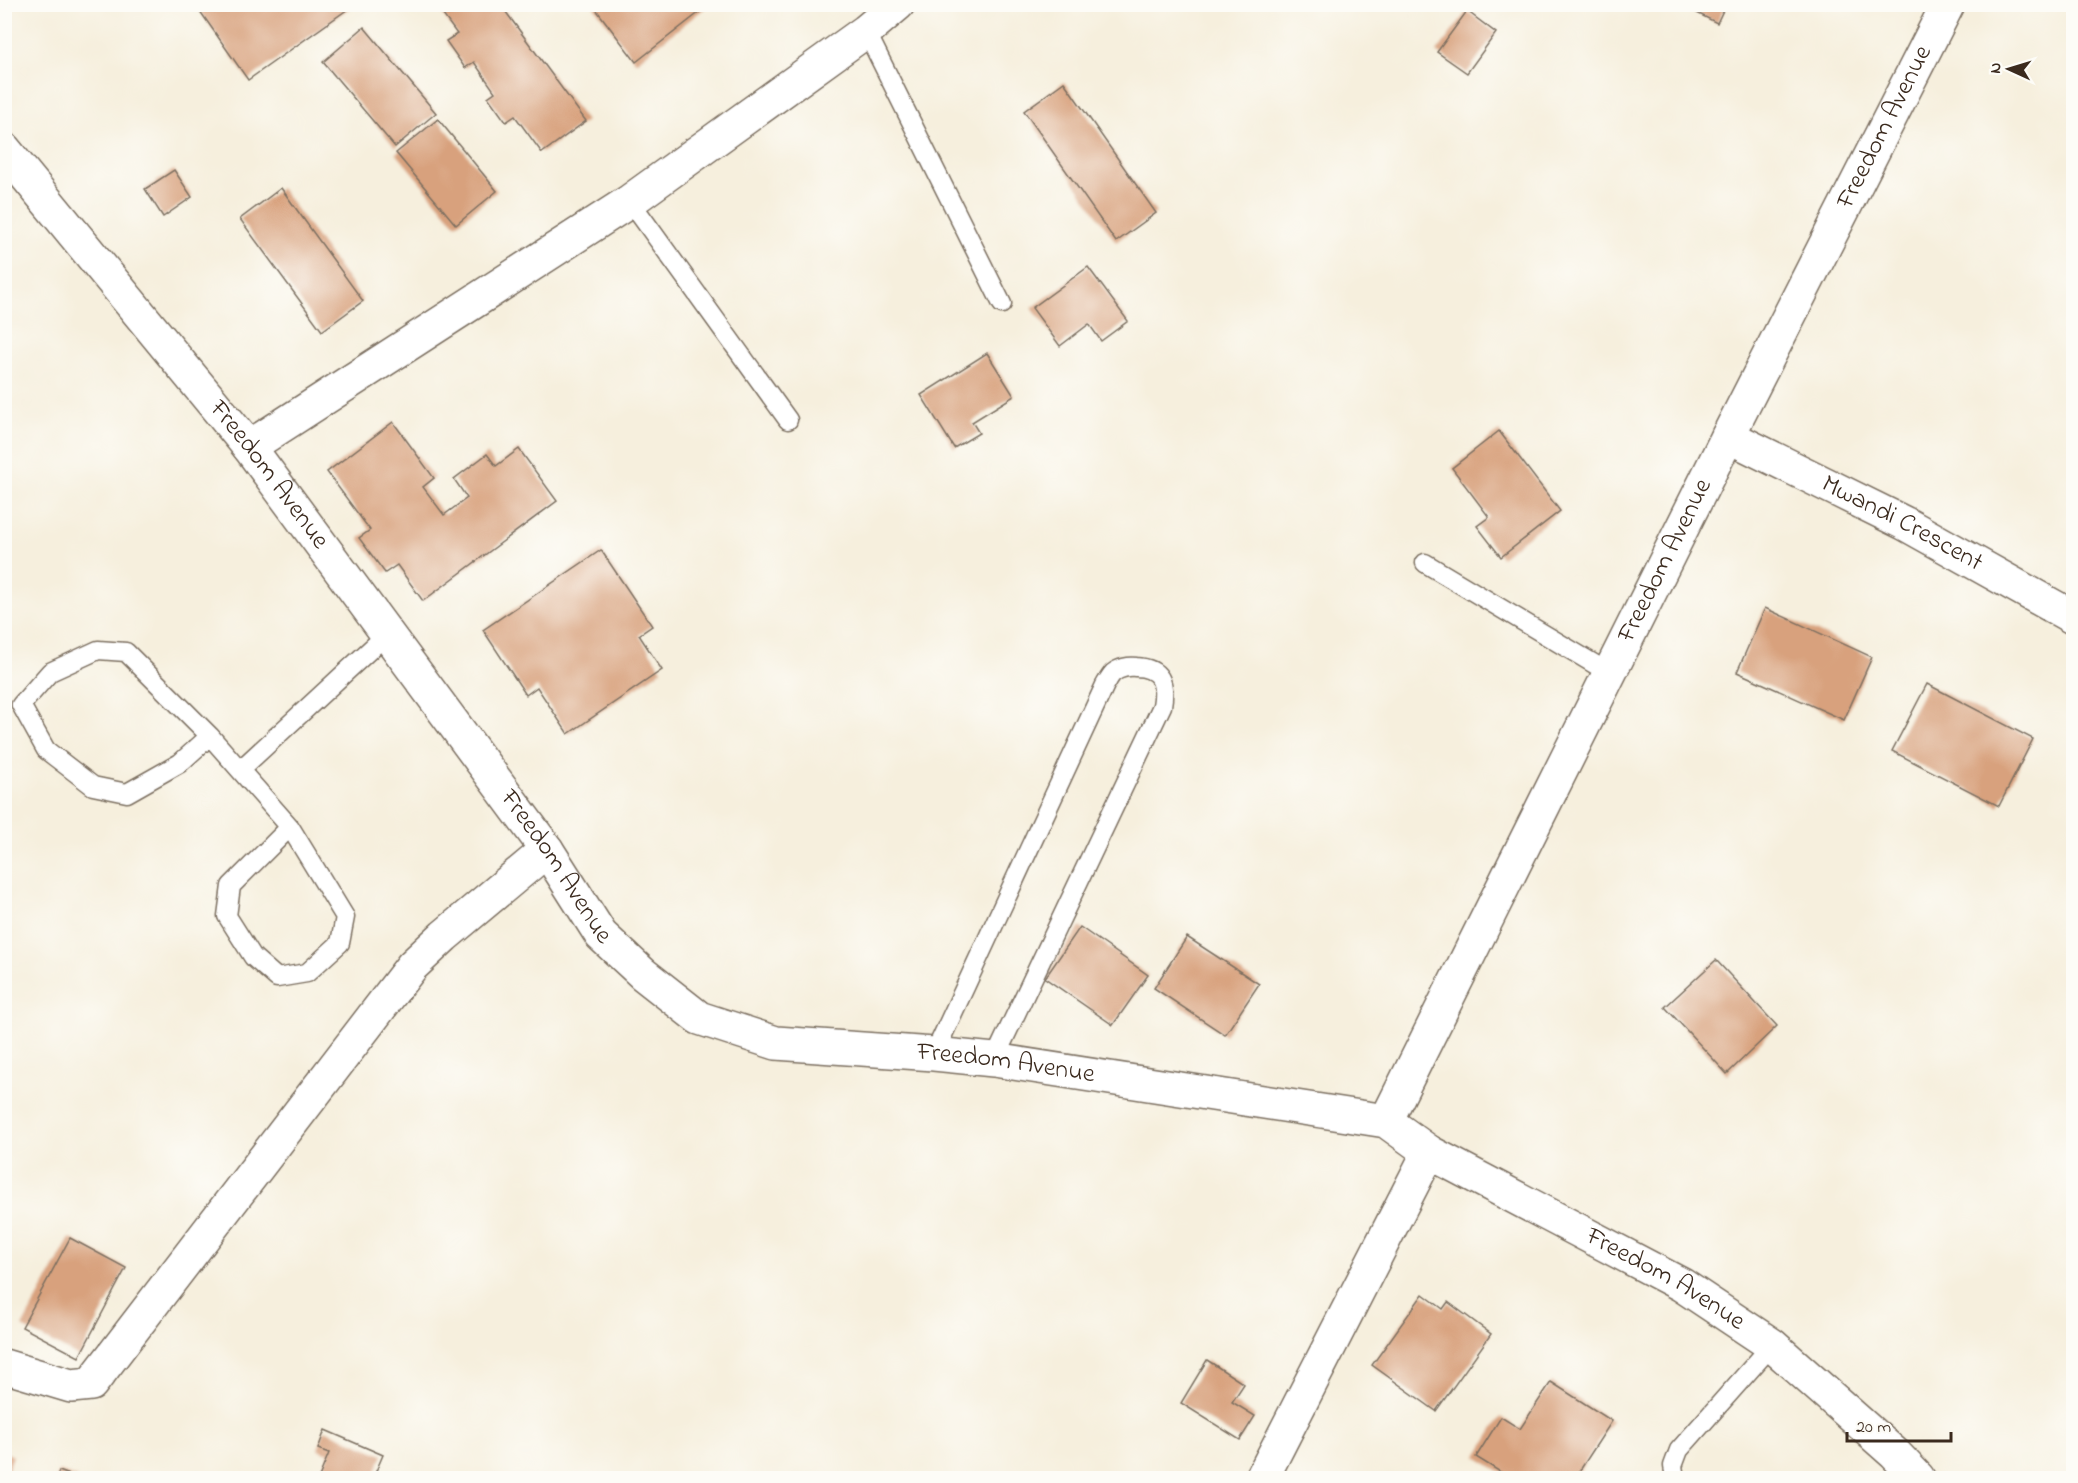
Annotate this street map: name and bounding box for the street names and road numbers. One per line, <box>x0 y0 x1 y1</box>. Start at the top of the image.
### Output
street label: Freedom Avenue <box>1827 39 1943 217</box>
street label: Freedom Avenue <box>199 392 338 558</box>
street label: Mwandi Crescent <box>1815 466 1990 582</box>
street label: Freedom Avenue <box>1608 472 1723 650</box>
street label: Freedom Avenue <box>489 781 620 954</box>
street label: Freedom Avenue <box>915 1034 1098 1094</box>
street label: Freedom Avenue <box>1578 1218 1753 1341</box>

